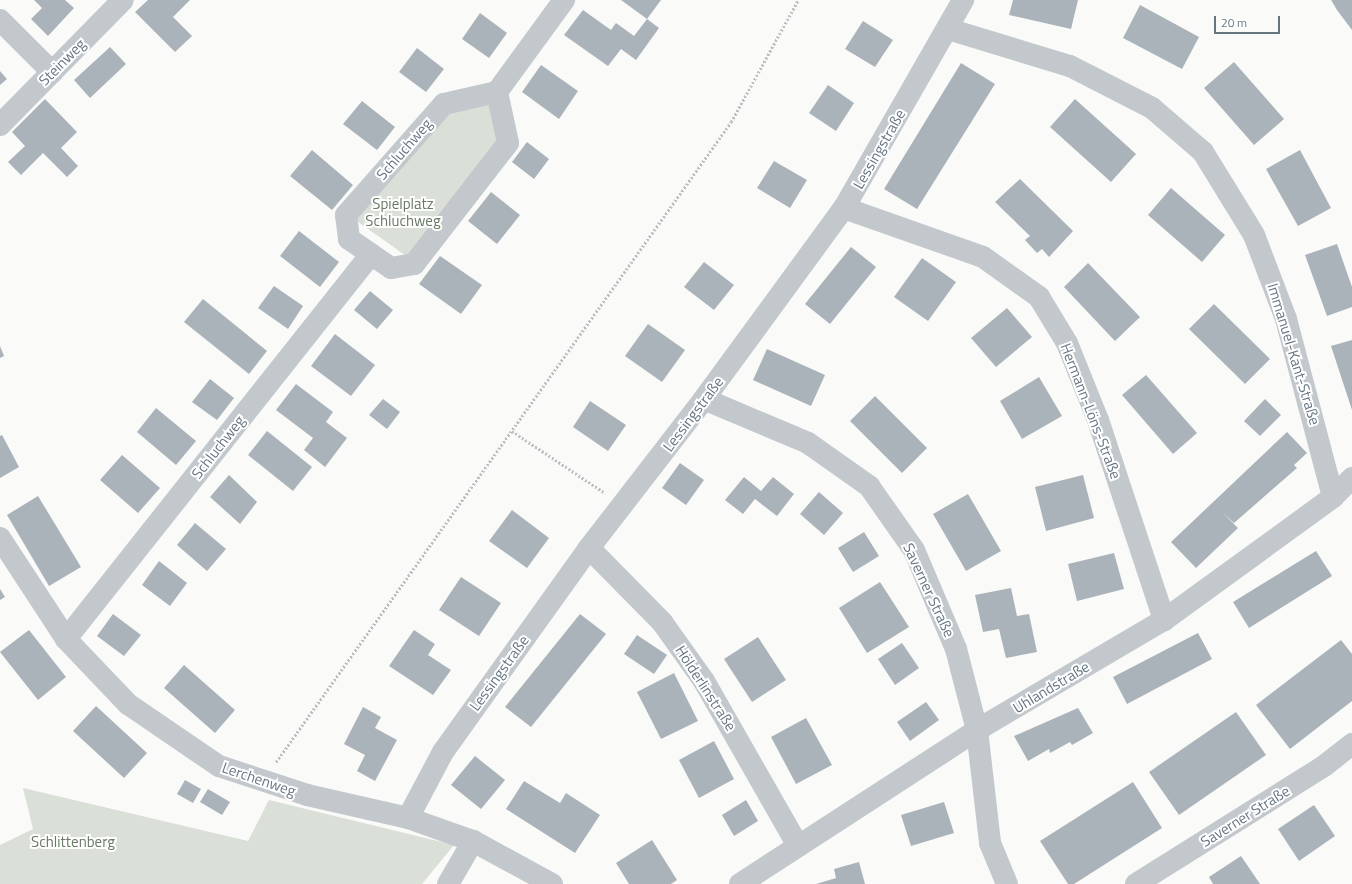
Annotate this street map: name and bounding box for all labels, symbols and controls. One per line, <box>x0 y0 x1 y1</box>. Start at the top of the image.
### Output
scale bar <box>1216 8 1282 34</box>
text: 20 m <box>1221 13 1247 32</box>
street label: Steinweg <box>35 35 89 89</box>
street label: Lessingstraße <box>849 106 909 192</box>
street label: Schluchweg <box>373 115 435 183</box>
park label: Spielplatz Schluchweg <box>365 194 441 229</box>
street label: Immanuel-Kant-Straße <box>1264 281 1324 427</box>
street label: Hermann-Löns-Straße <box>1057 341 1125 481</box>
street label: Lessingstraße <box>659 373 727 455</box>
street label: Schluchweg <box>188 412 248 482</box>
street label: Saverner Straße <box>899 540 959 640</box>
street label: Lessingstraße <box>466 632 532 714</box>
street label: Hölderlinstraße <box>672 642 740 734</box>
street label: Uhlandstraße <box>1010 657 1092 717</box>
street label: Lerchenweg <box>220 758 298 800</box>
street label: Saverner Straße <box>1197 781 1293 851</box>
park label: Schlittenberg <box>31 833 115 851</box>

